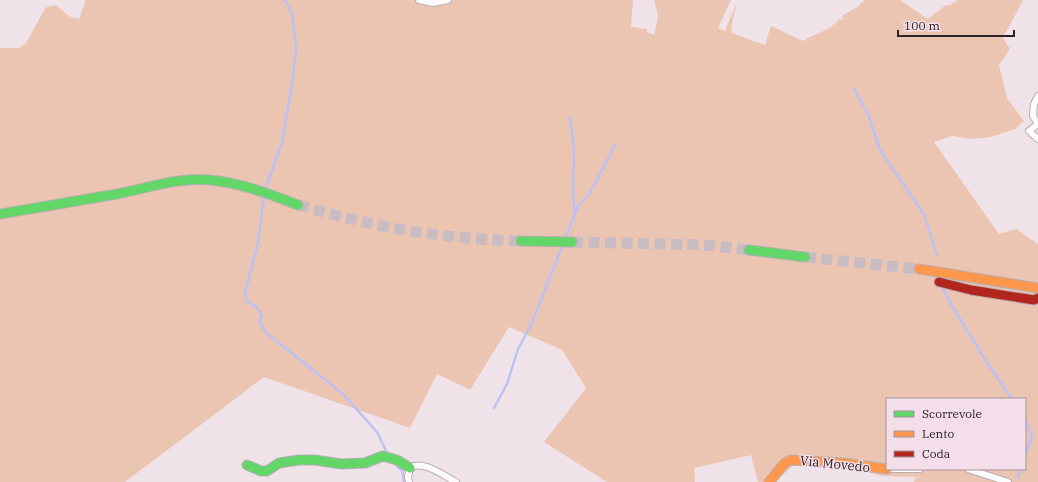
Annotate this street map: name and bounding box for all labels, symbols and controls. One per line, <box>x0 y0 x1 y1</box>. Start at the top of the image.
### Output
scale bar <box>898 12 1014 38</box>
text: 100 m <box>904 18 940 33</box>
legend <box>886 398 1026 470</box>
text: Scorrevole <box>922 406 982 421</box>
text: Lento <box>922 426 954 441</box>
text: Coda <box>922 446 951 461</box>
street label: Via Movedo <box>799 452 871 476</box>

